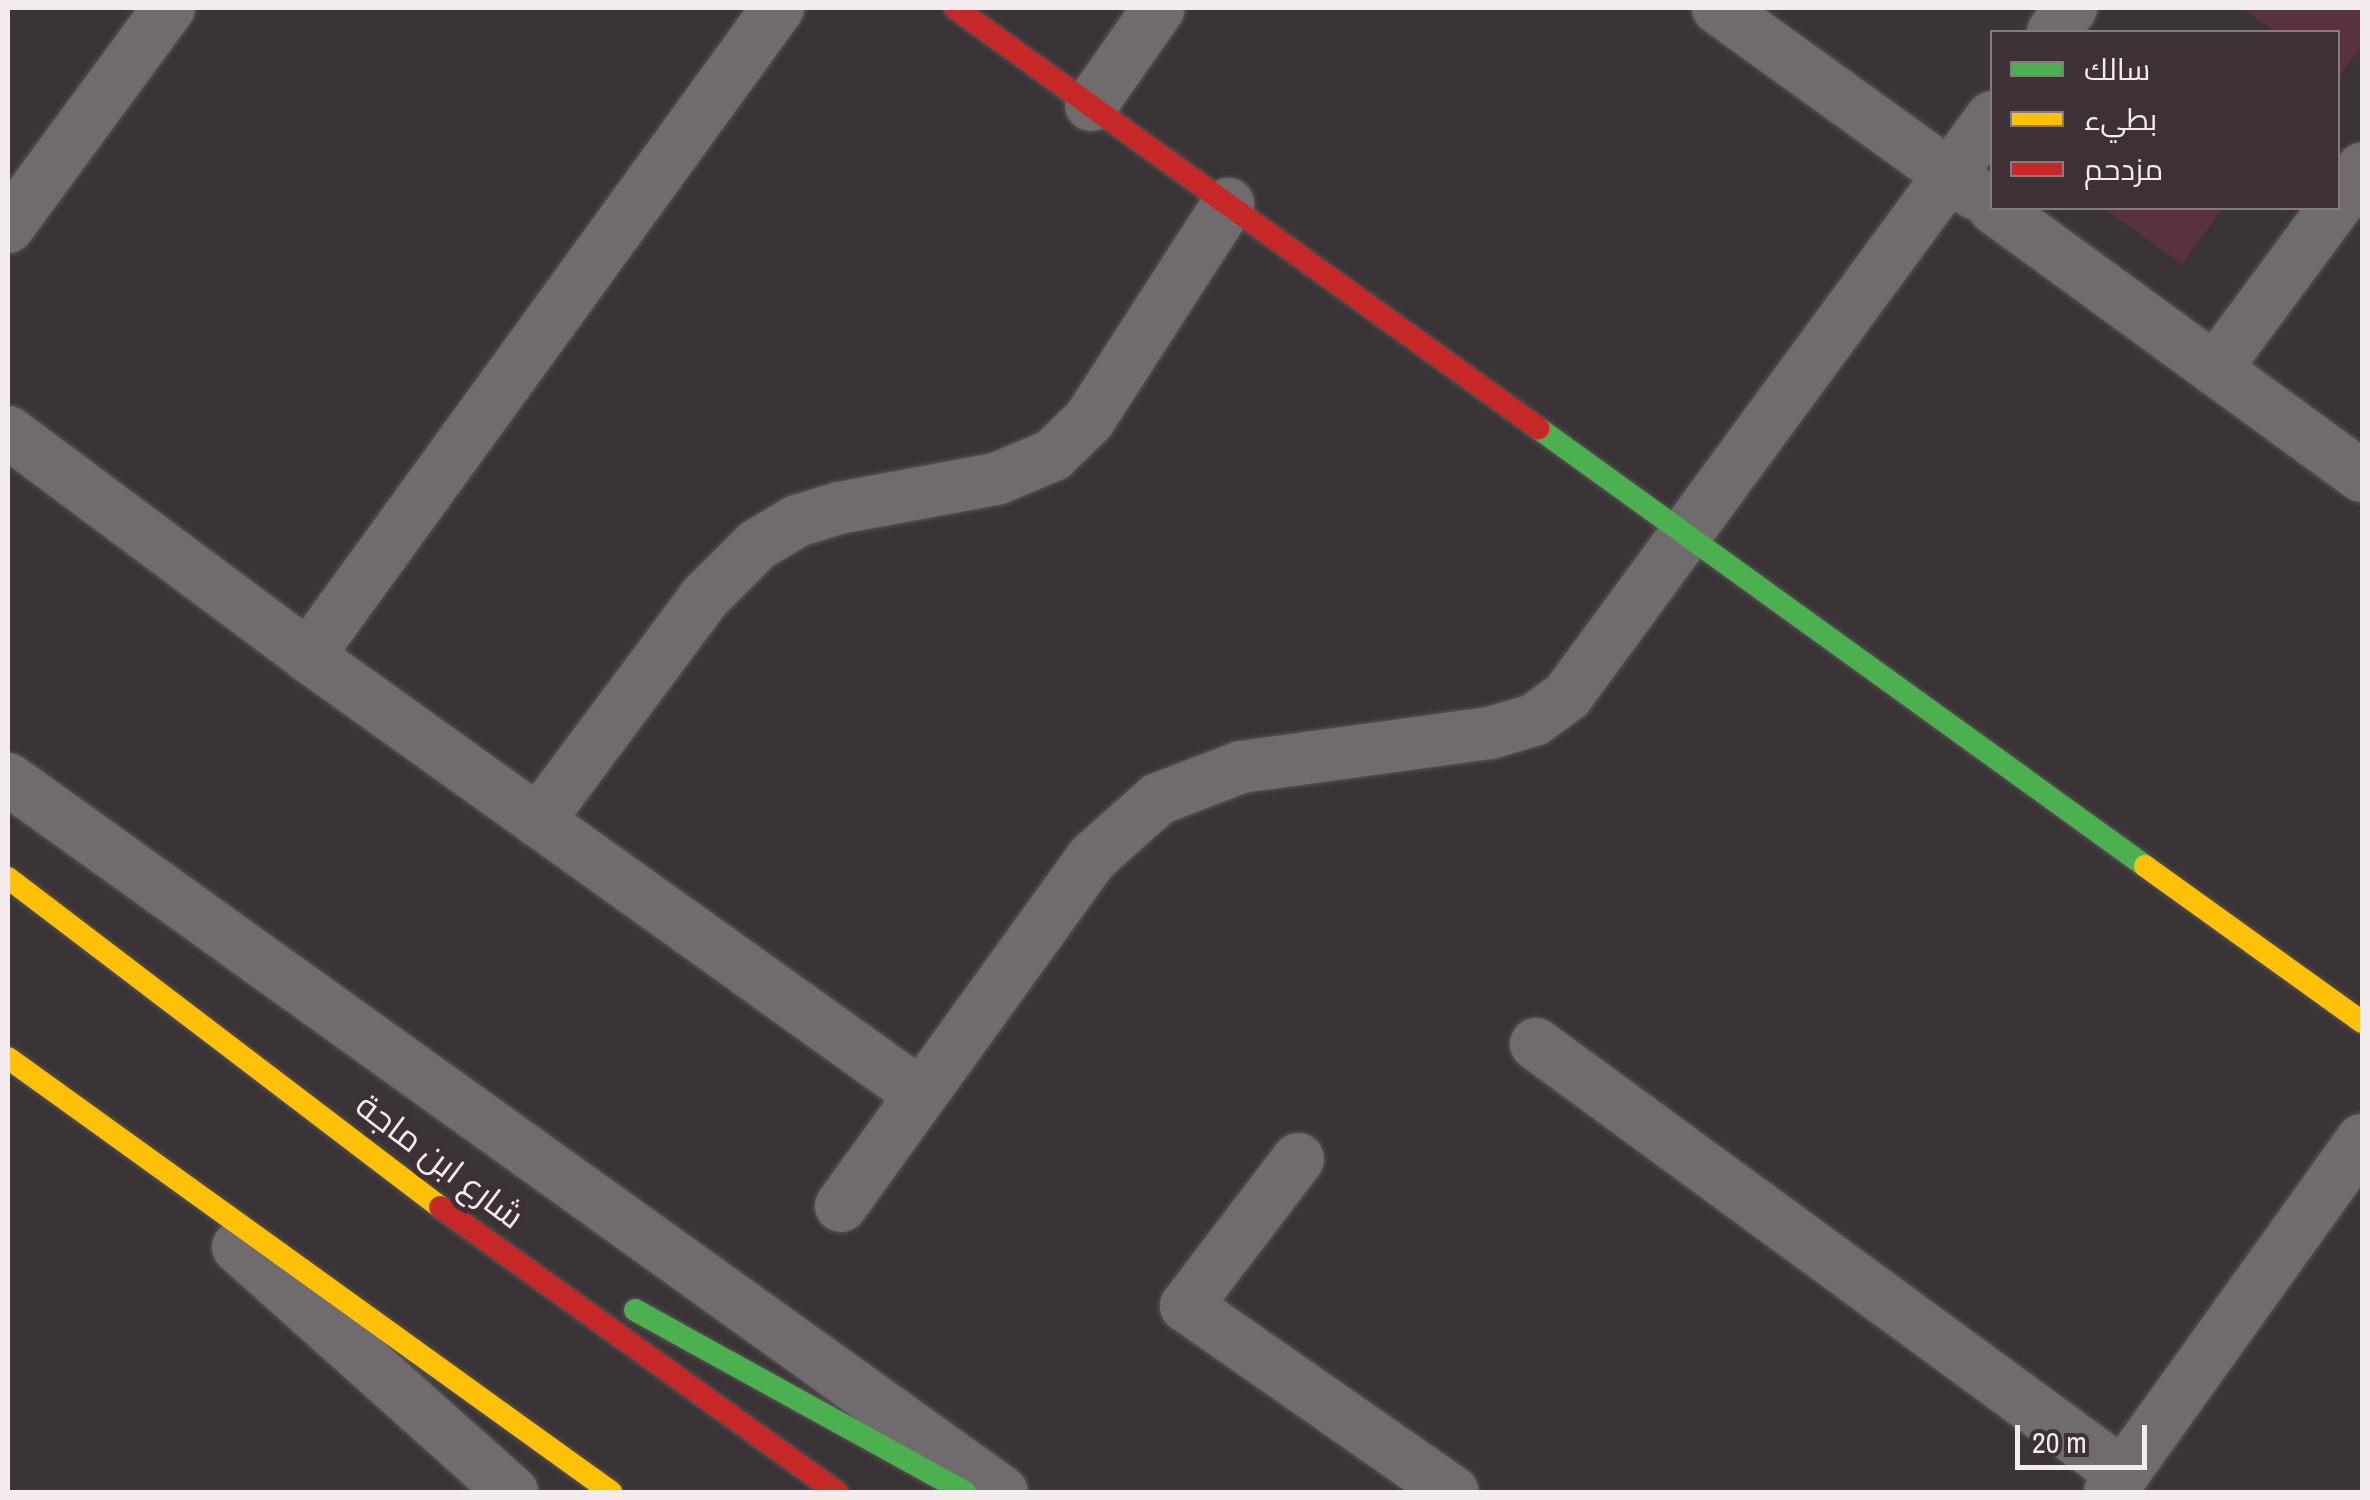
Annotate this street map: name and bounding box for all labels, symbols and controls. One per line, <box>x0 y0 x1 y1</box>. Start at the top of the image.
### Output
legend <box>1990 30 2340 210</box>
text: سالك <box>2084 49 2150 89</box>
text: بطيء <box>2084 99 2157 139</box>
text: مزدحم <box>2084 149 2163 189</box>
street label: شارع ابن ماجة <box>348 1084 532 1238</box>
scale bar <box>2020 1405 2152 1467</box>
text: 20 m <box>2032 1422 2087 1462</box>

